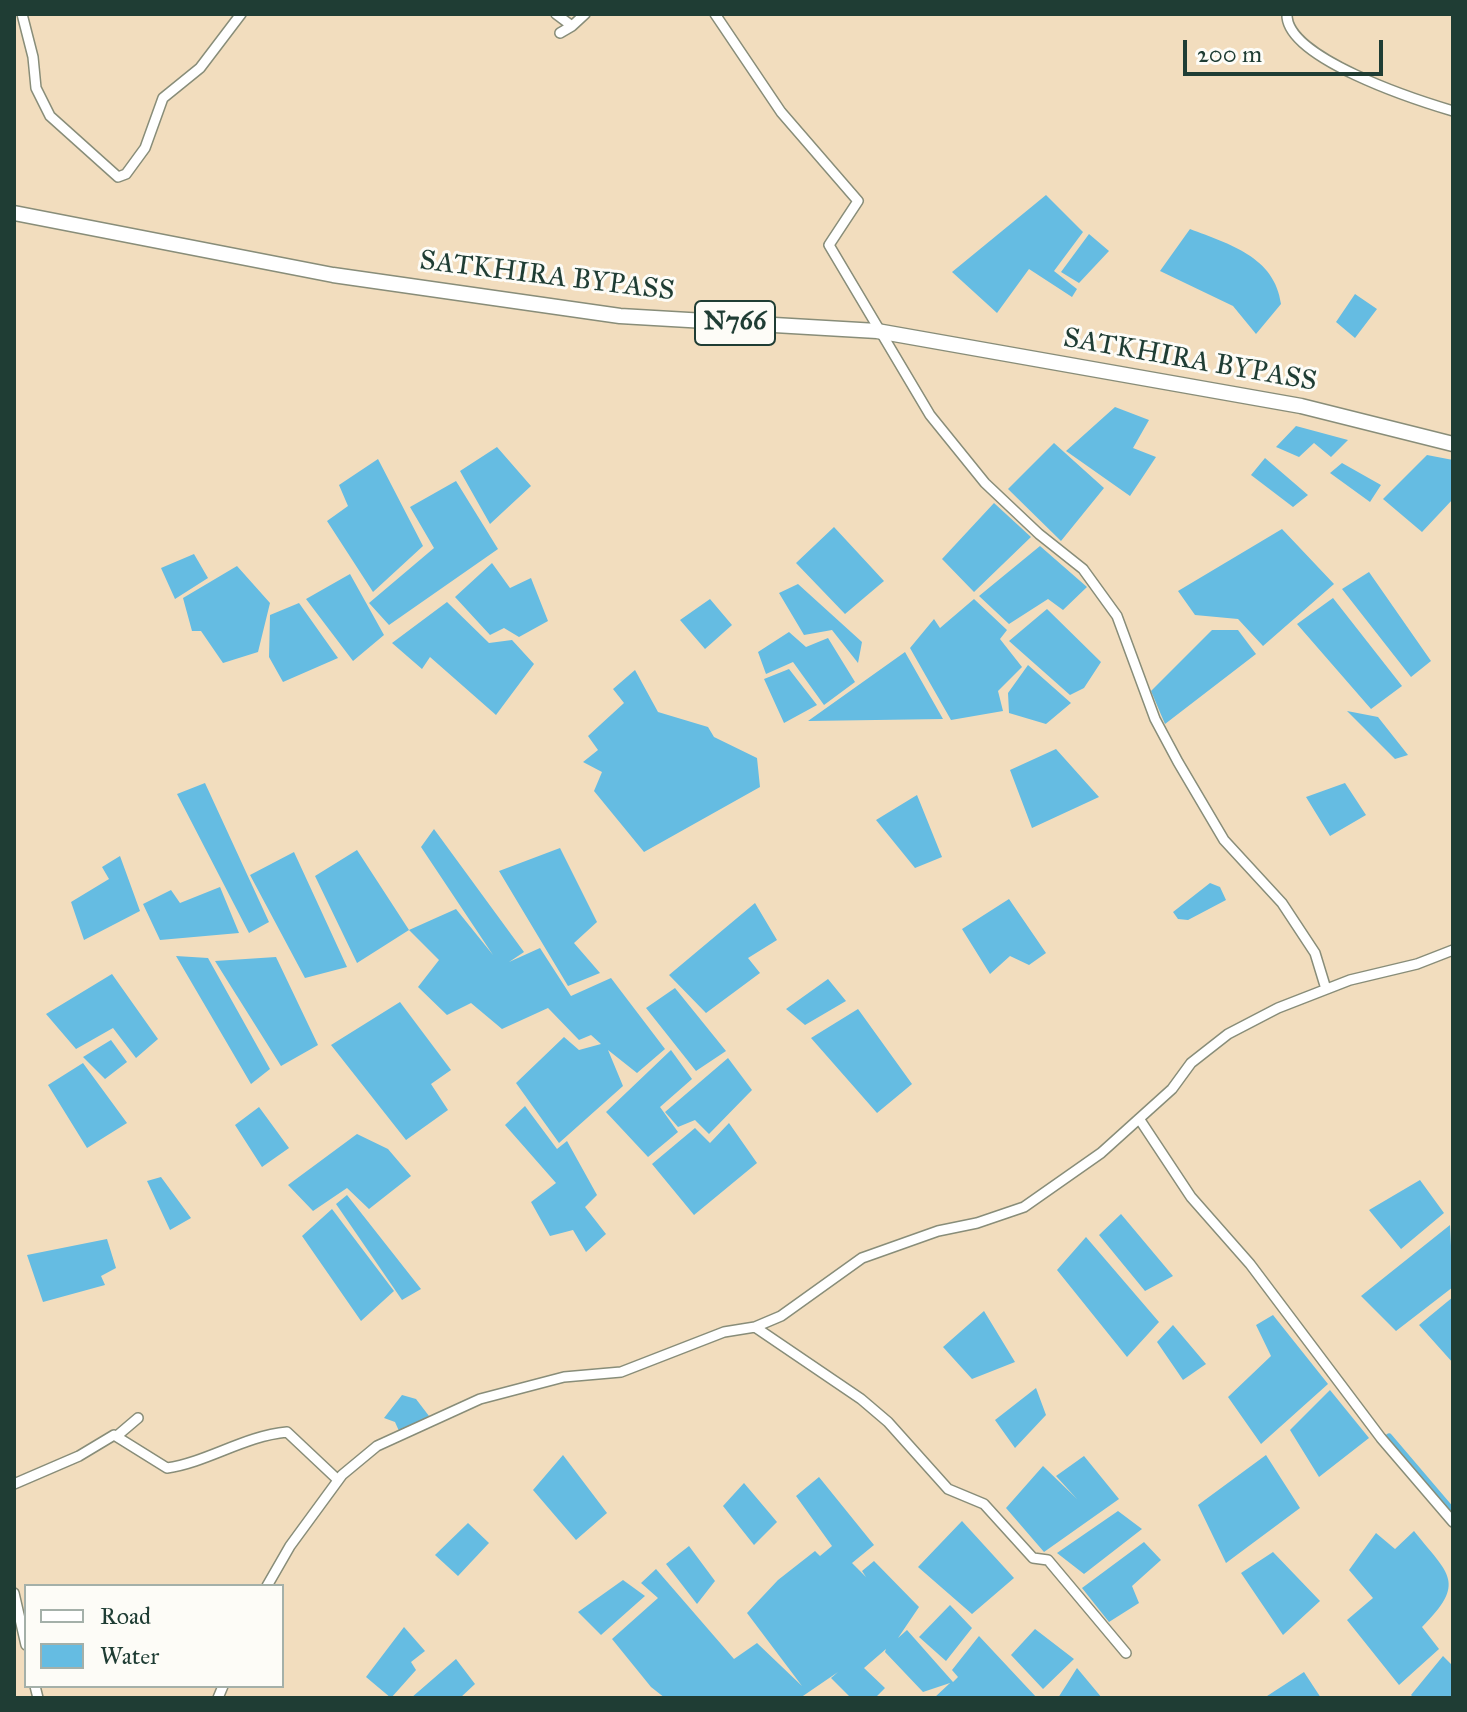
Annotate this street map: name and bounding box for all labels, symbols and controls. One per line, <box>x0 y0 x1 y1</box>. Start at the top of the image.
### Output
scale bar <box>1187 24 1387 74</box>
text: 200 m <box>1197 39 1262 69</box>
street label: SATKHIRA BYPASS <box>418 245 676 309</box>
road number: N766 <box>695 301 775 345</box>
street label: SATKHIRA BYPASS <box>1061 322 1319 400</box>
legend <box>24 1584 284 1688</box>
text: Road <box>100 1601 151 1631</box>
text: Water <box>100 1641 159 1671</box>

